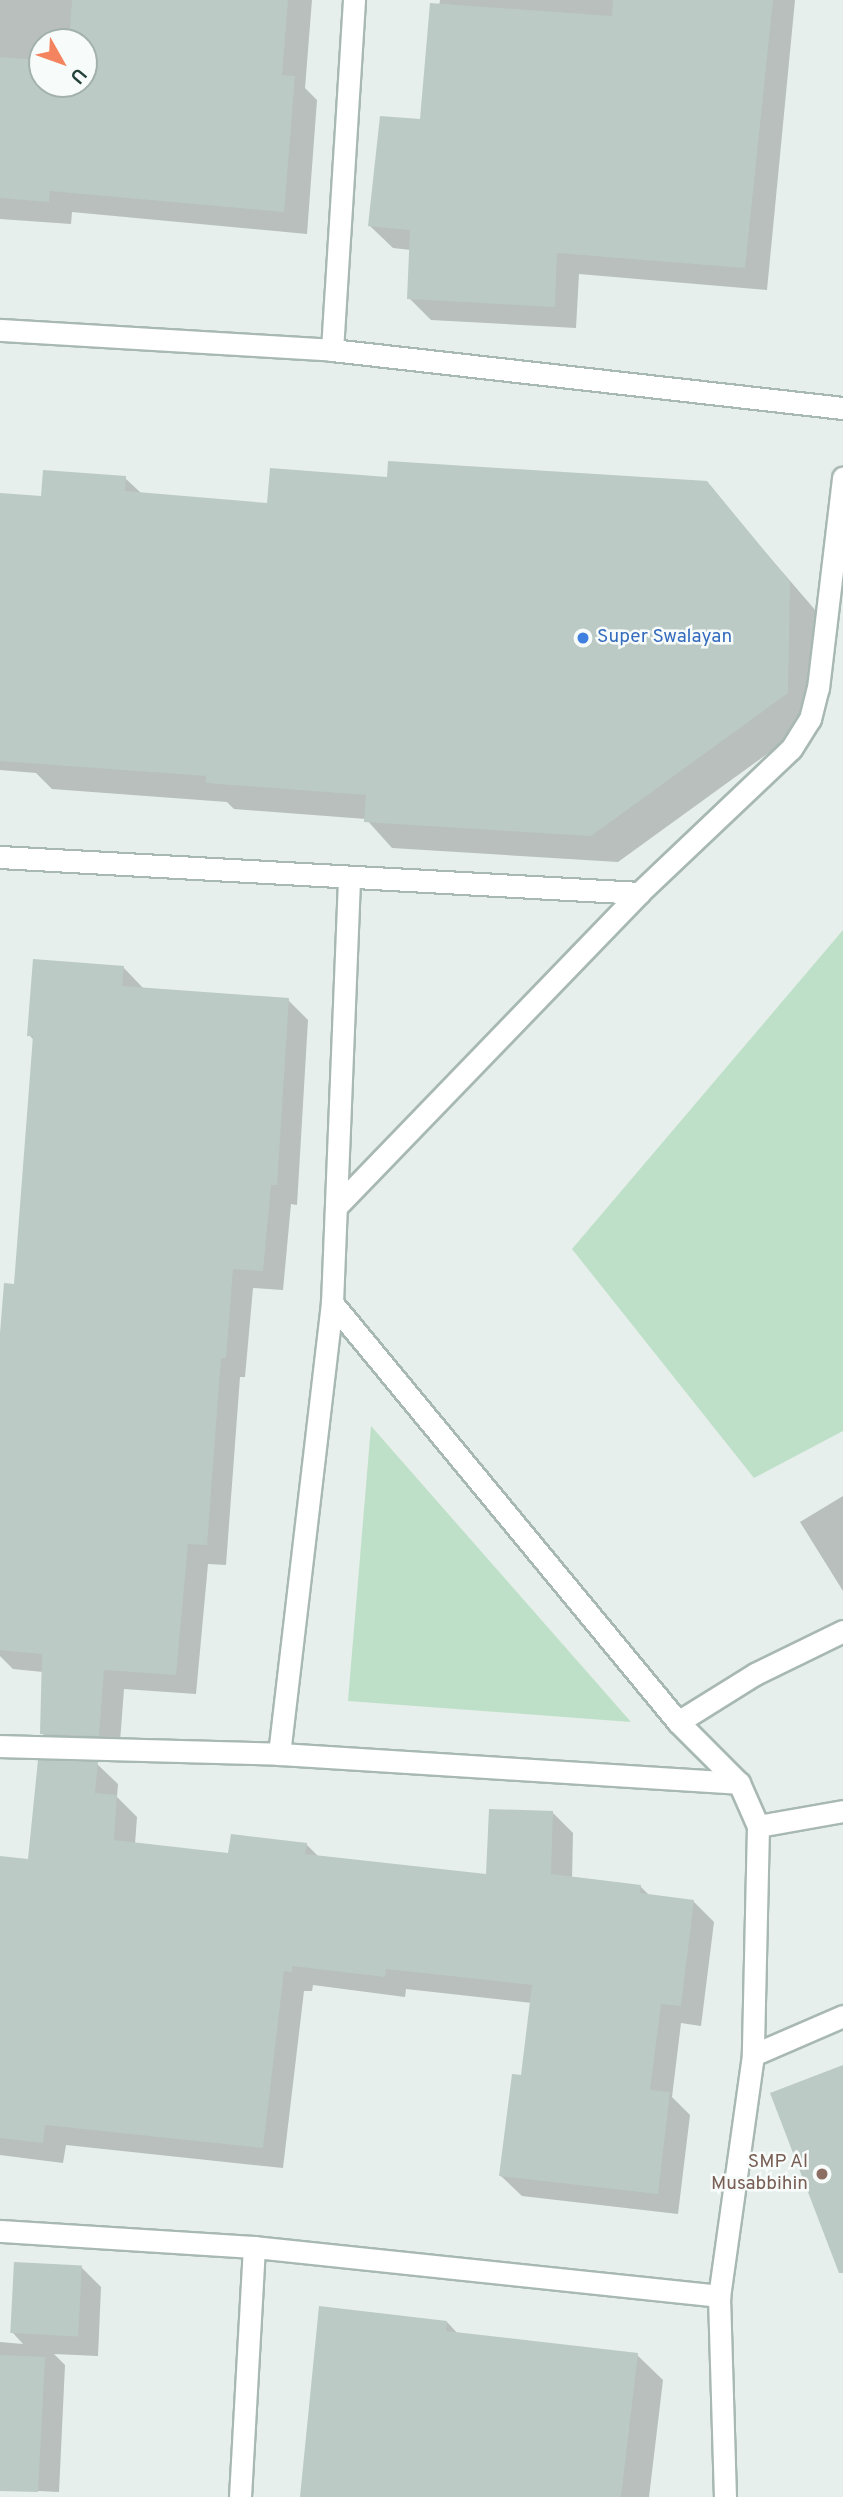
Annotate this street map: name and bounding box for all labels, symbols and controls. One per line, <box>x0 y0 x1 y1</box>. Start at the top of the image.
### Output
north arrow <box>28 28 98 98</box>
text: U <box>64 62 91 88</box>
place label: Super Swalayan <box>597 627 732 649</box>
marker: Super Swalayan <box>575 630 591 646</box>
place label: SMP Al Musabbihin <box>711 2152 808 2196</box>
marker: SMP Al Musabbihin <box>814 2166 830 2182</box>

